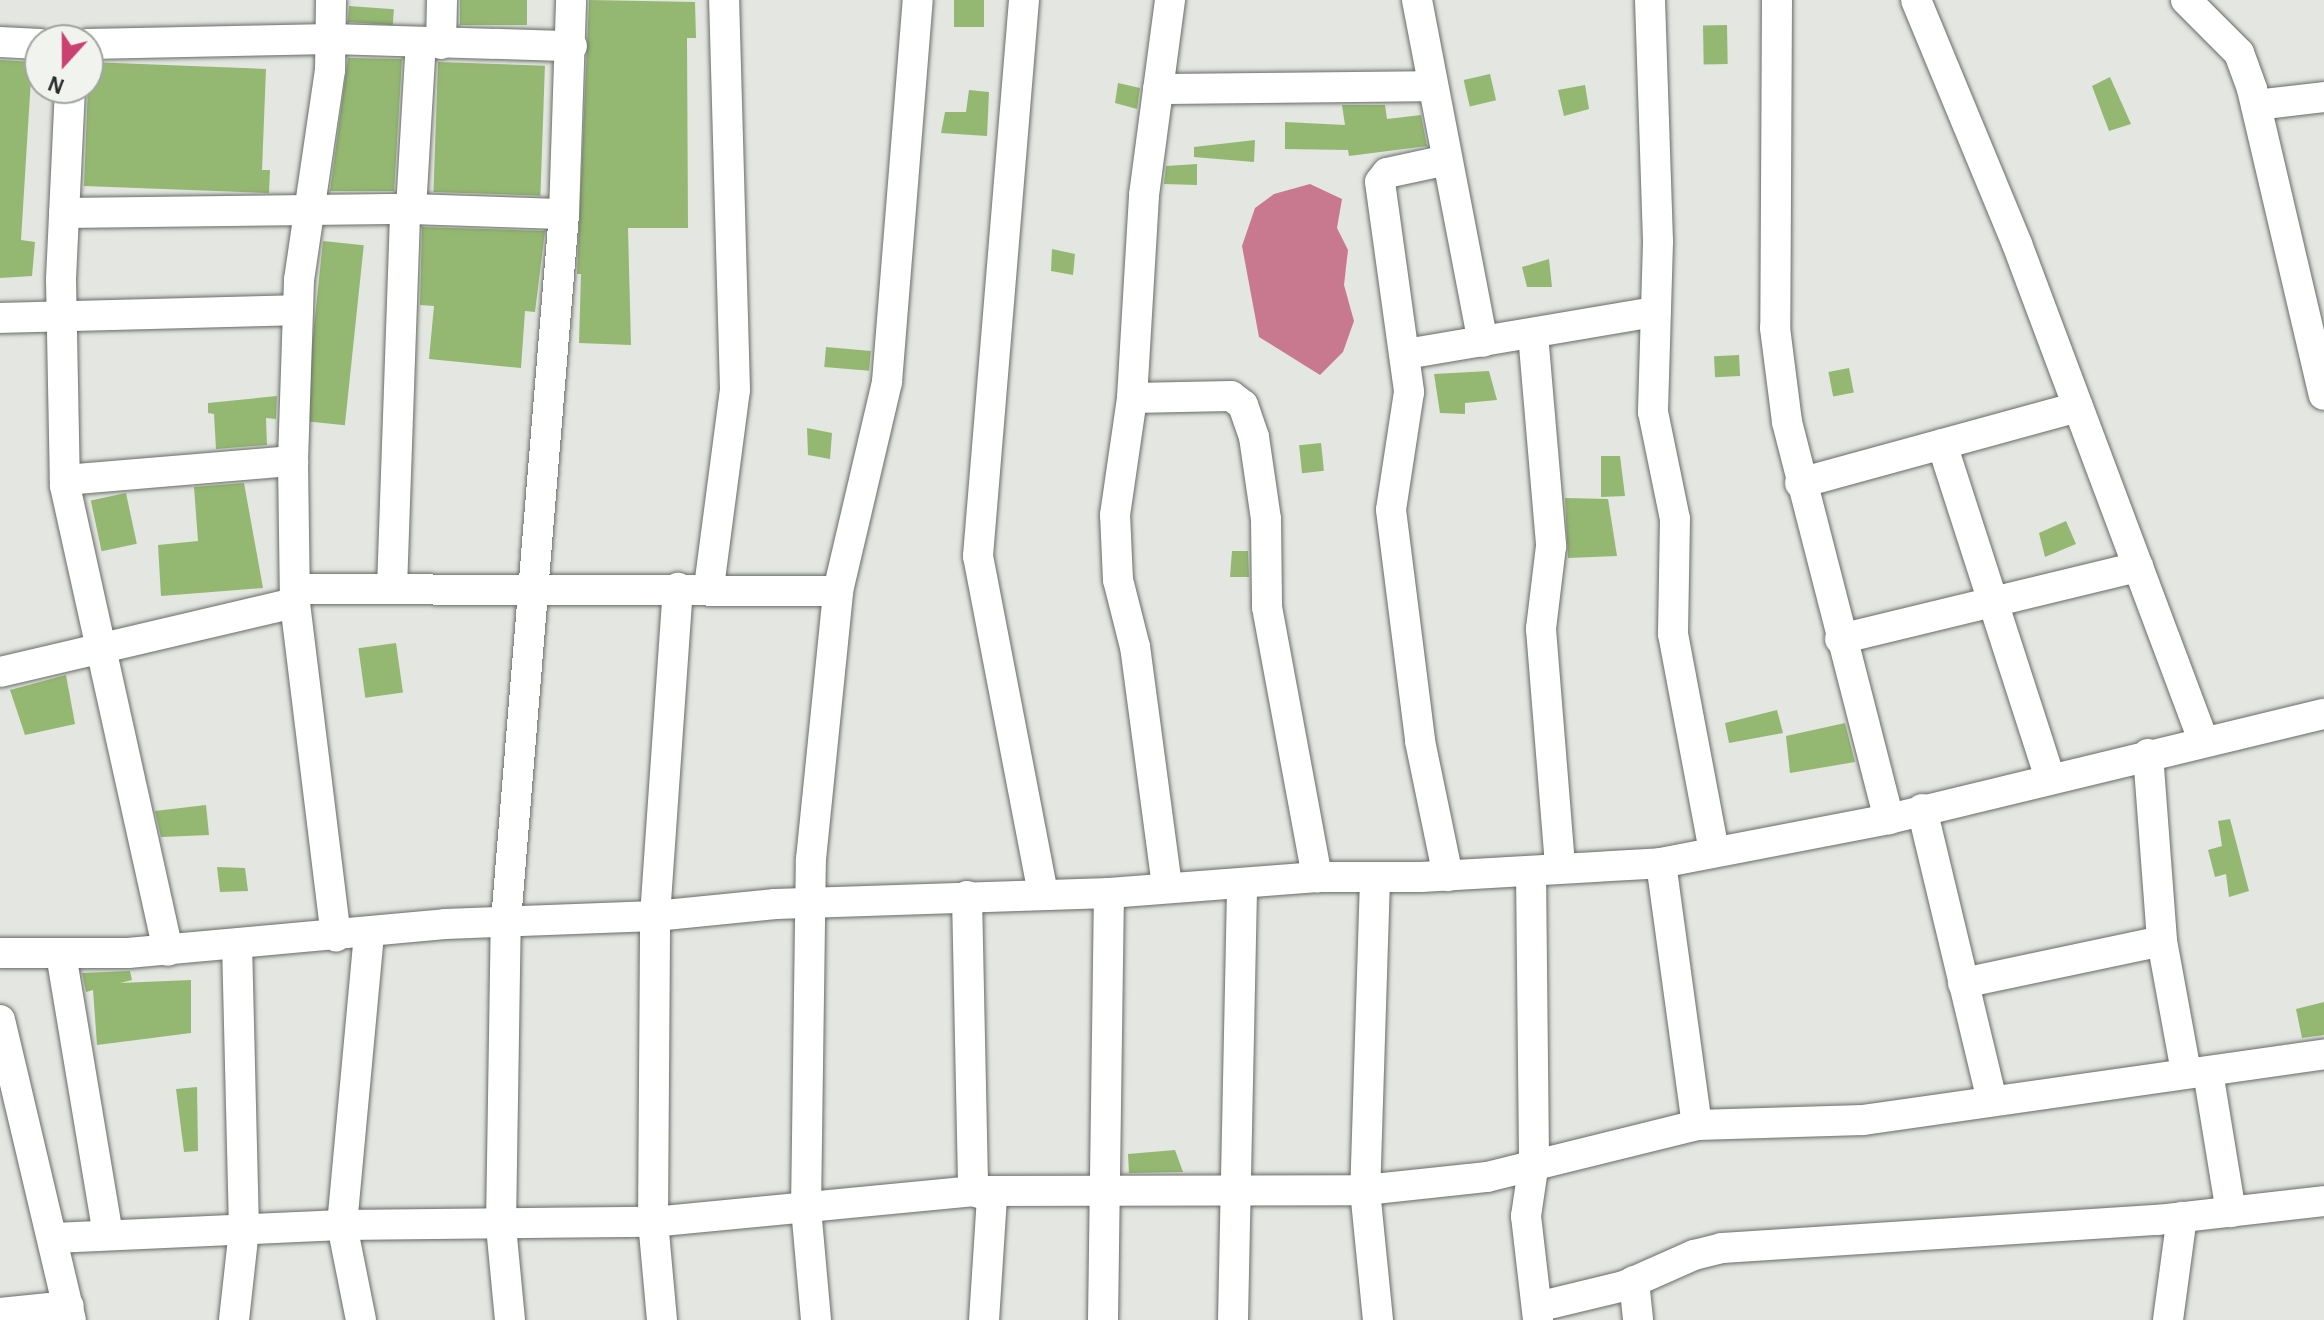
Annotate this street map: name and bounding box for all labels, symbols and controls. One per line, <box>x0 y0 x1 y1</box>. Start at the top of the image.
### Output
north arrow <box>24 24 104 104</box>
text: N <box>45 72 67 98</box>

